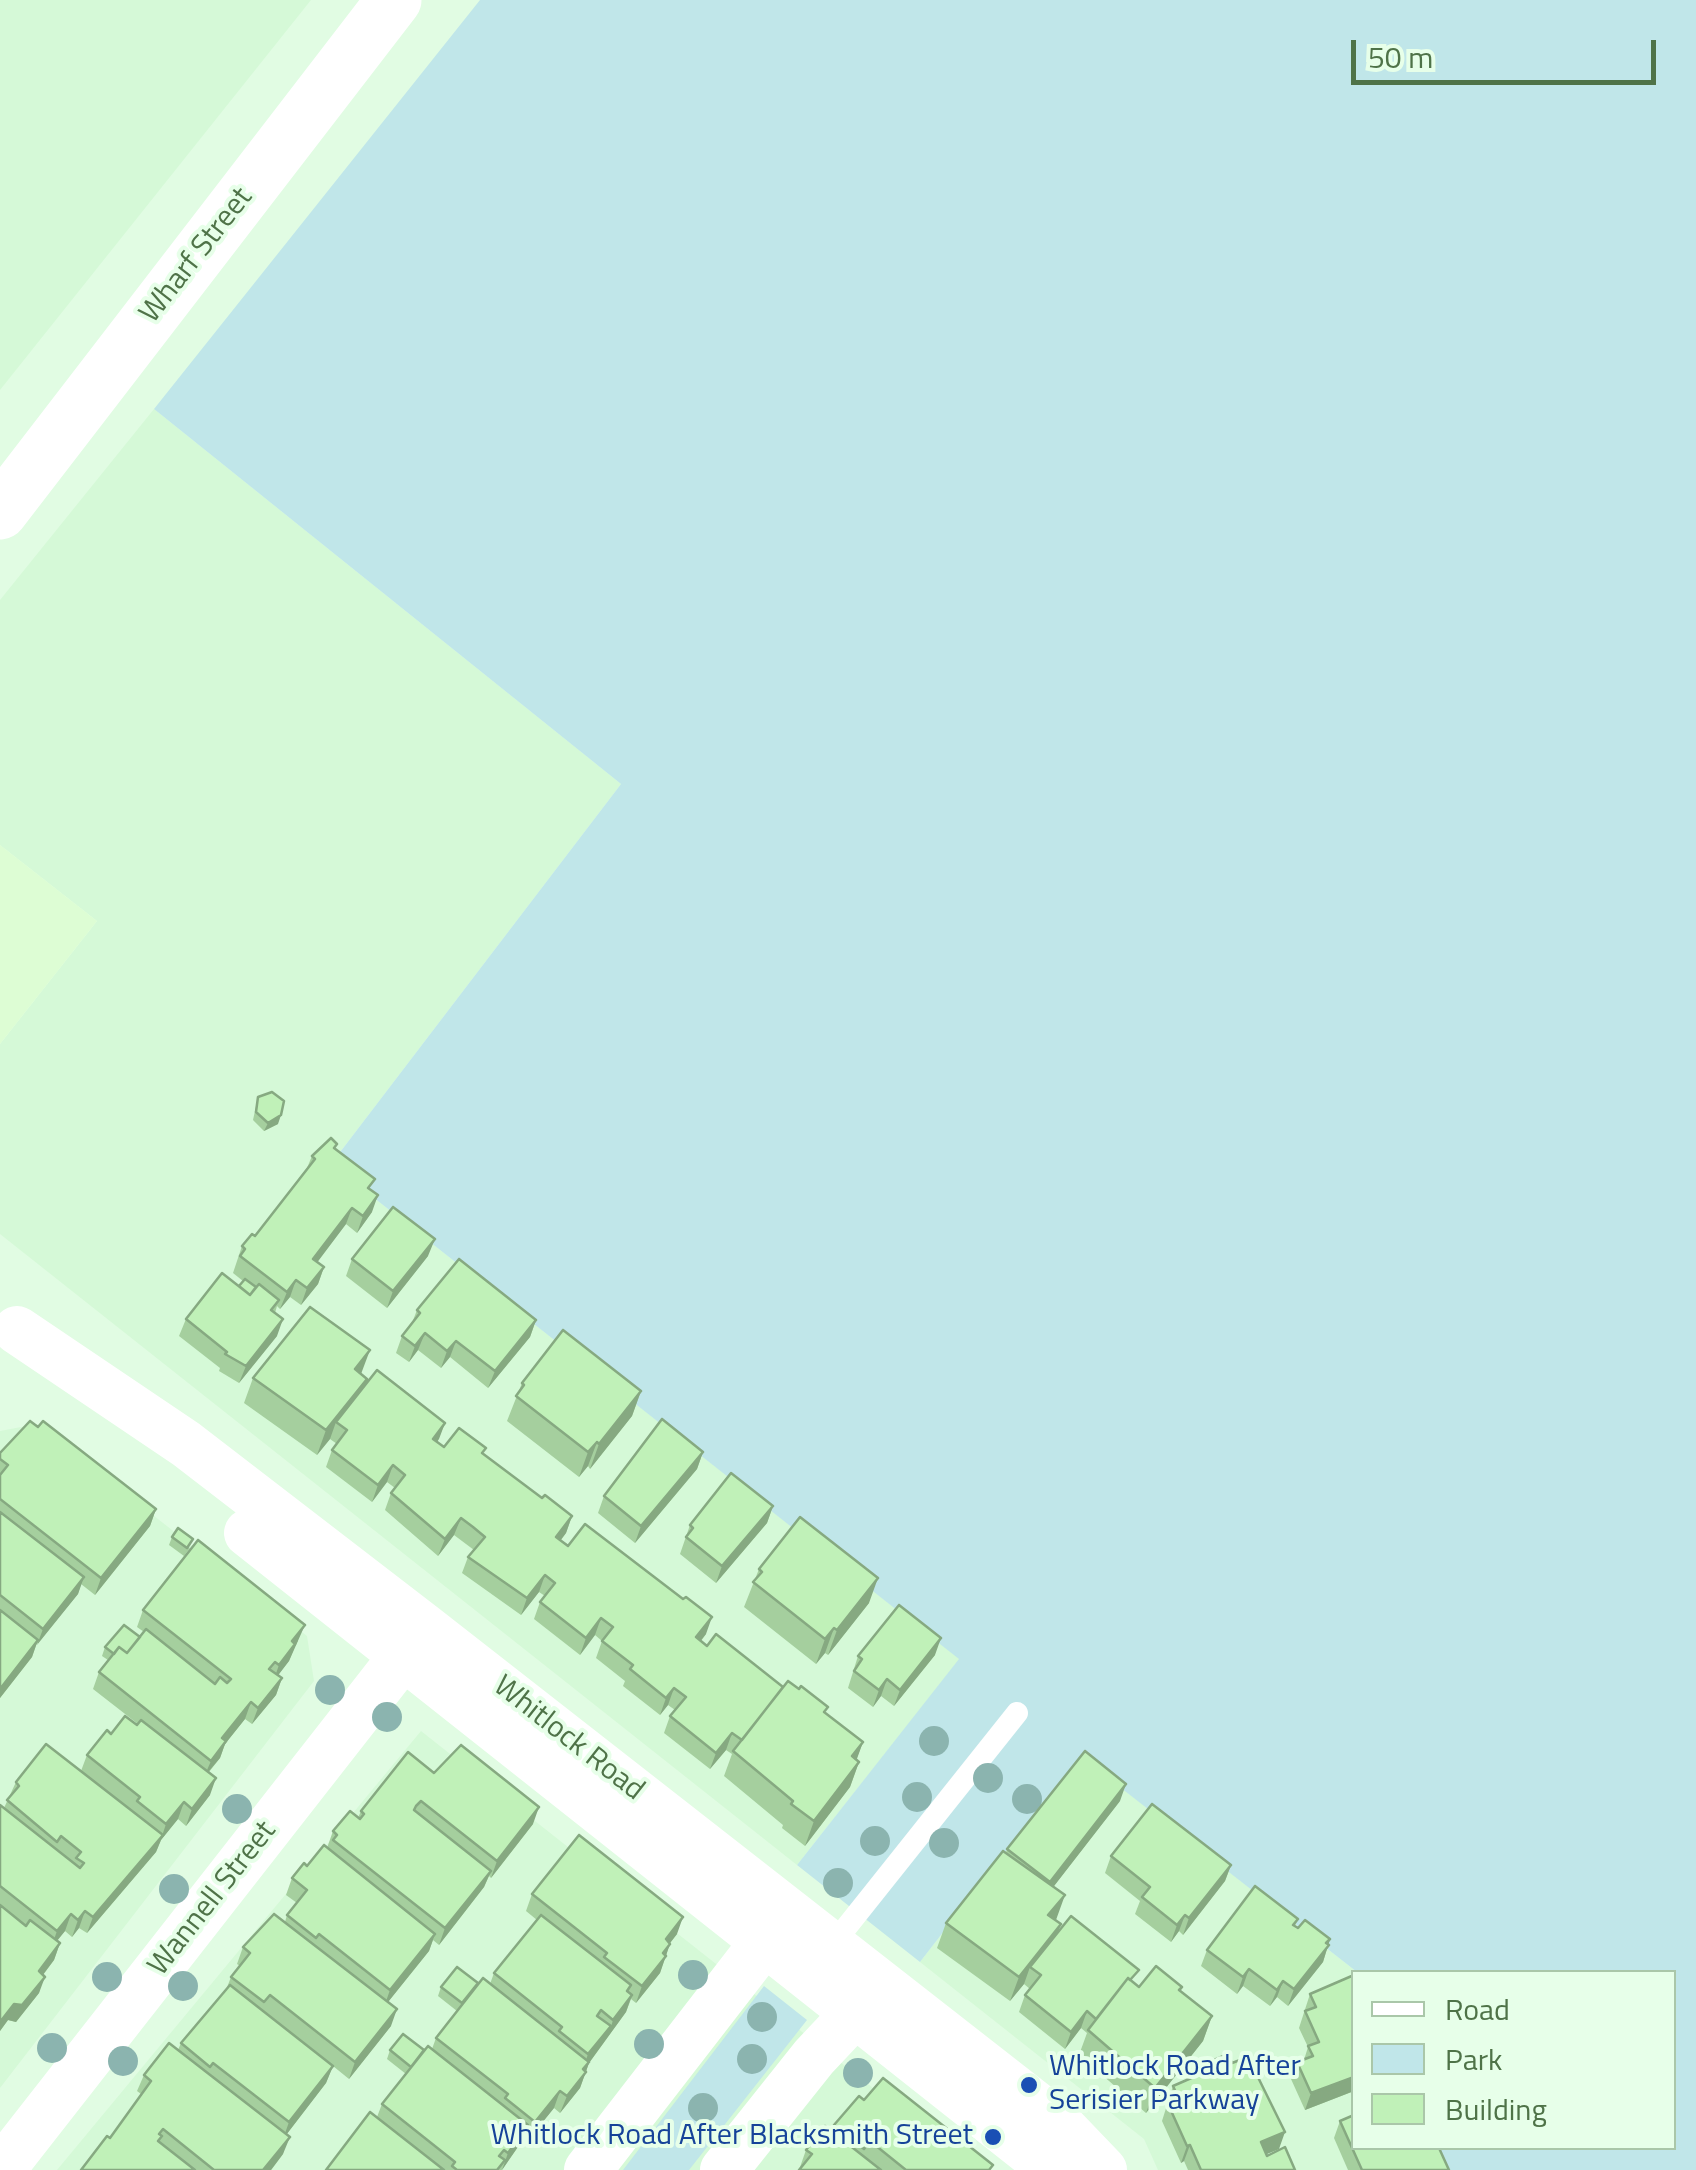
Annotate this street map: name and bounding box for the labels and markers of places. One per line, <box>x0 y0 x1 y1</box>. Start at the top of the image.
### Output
place label: Whitlock Road After Serisier Parkway <box>1049 2050 1301 2120</box>
marker: Whitlock Road After Serisier Parkway <box>1018 2074 1040 2096</box>
place label: Whitlock Road After Blacksmith Street <box>491 2119 973 2155</box>
marker: Whitlock Road After Blacksmith Street <box>982 2126 1004 2148</box>

